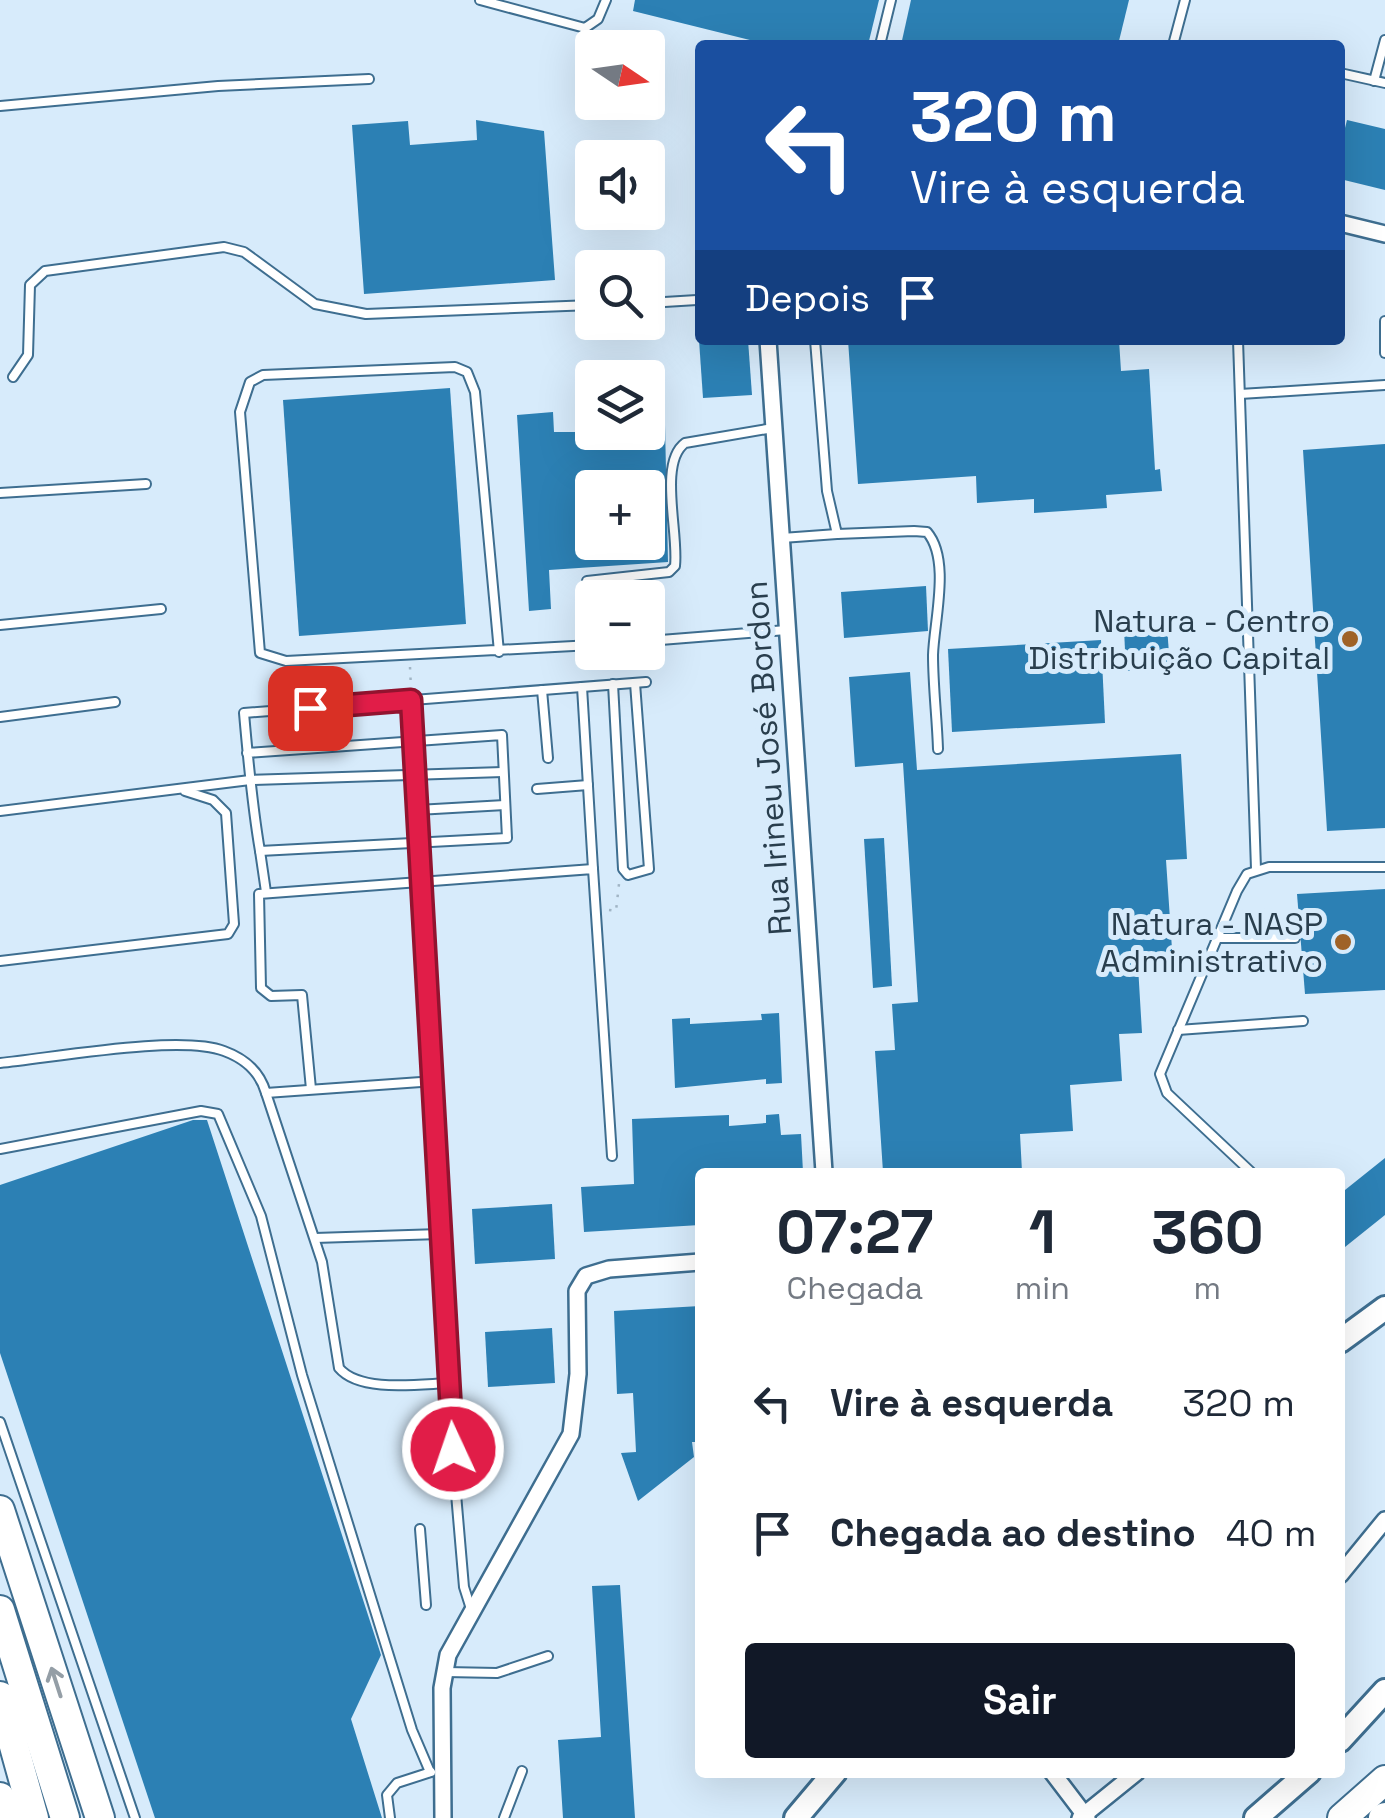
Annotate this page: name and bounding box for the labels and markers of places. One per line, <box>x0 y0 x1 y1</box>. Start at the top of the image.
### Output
place label: Natura - Centro Distribuição Capital <box>1028 601 1330 678</box>
marker: Natura - Centro Distribuição Capital <box>1339 628 1361 650</box>
pin <box>268 666 353 751</box>
place label: Natura - NASP Administrativo <box>1100 904 1323 981</box>
marker: Natura - NASP Administrativo <box>1332 931 1354 953</box>

